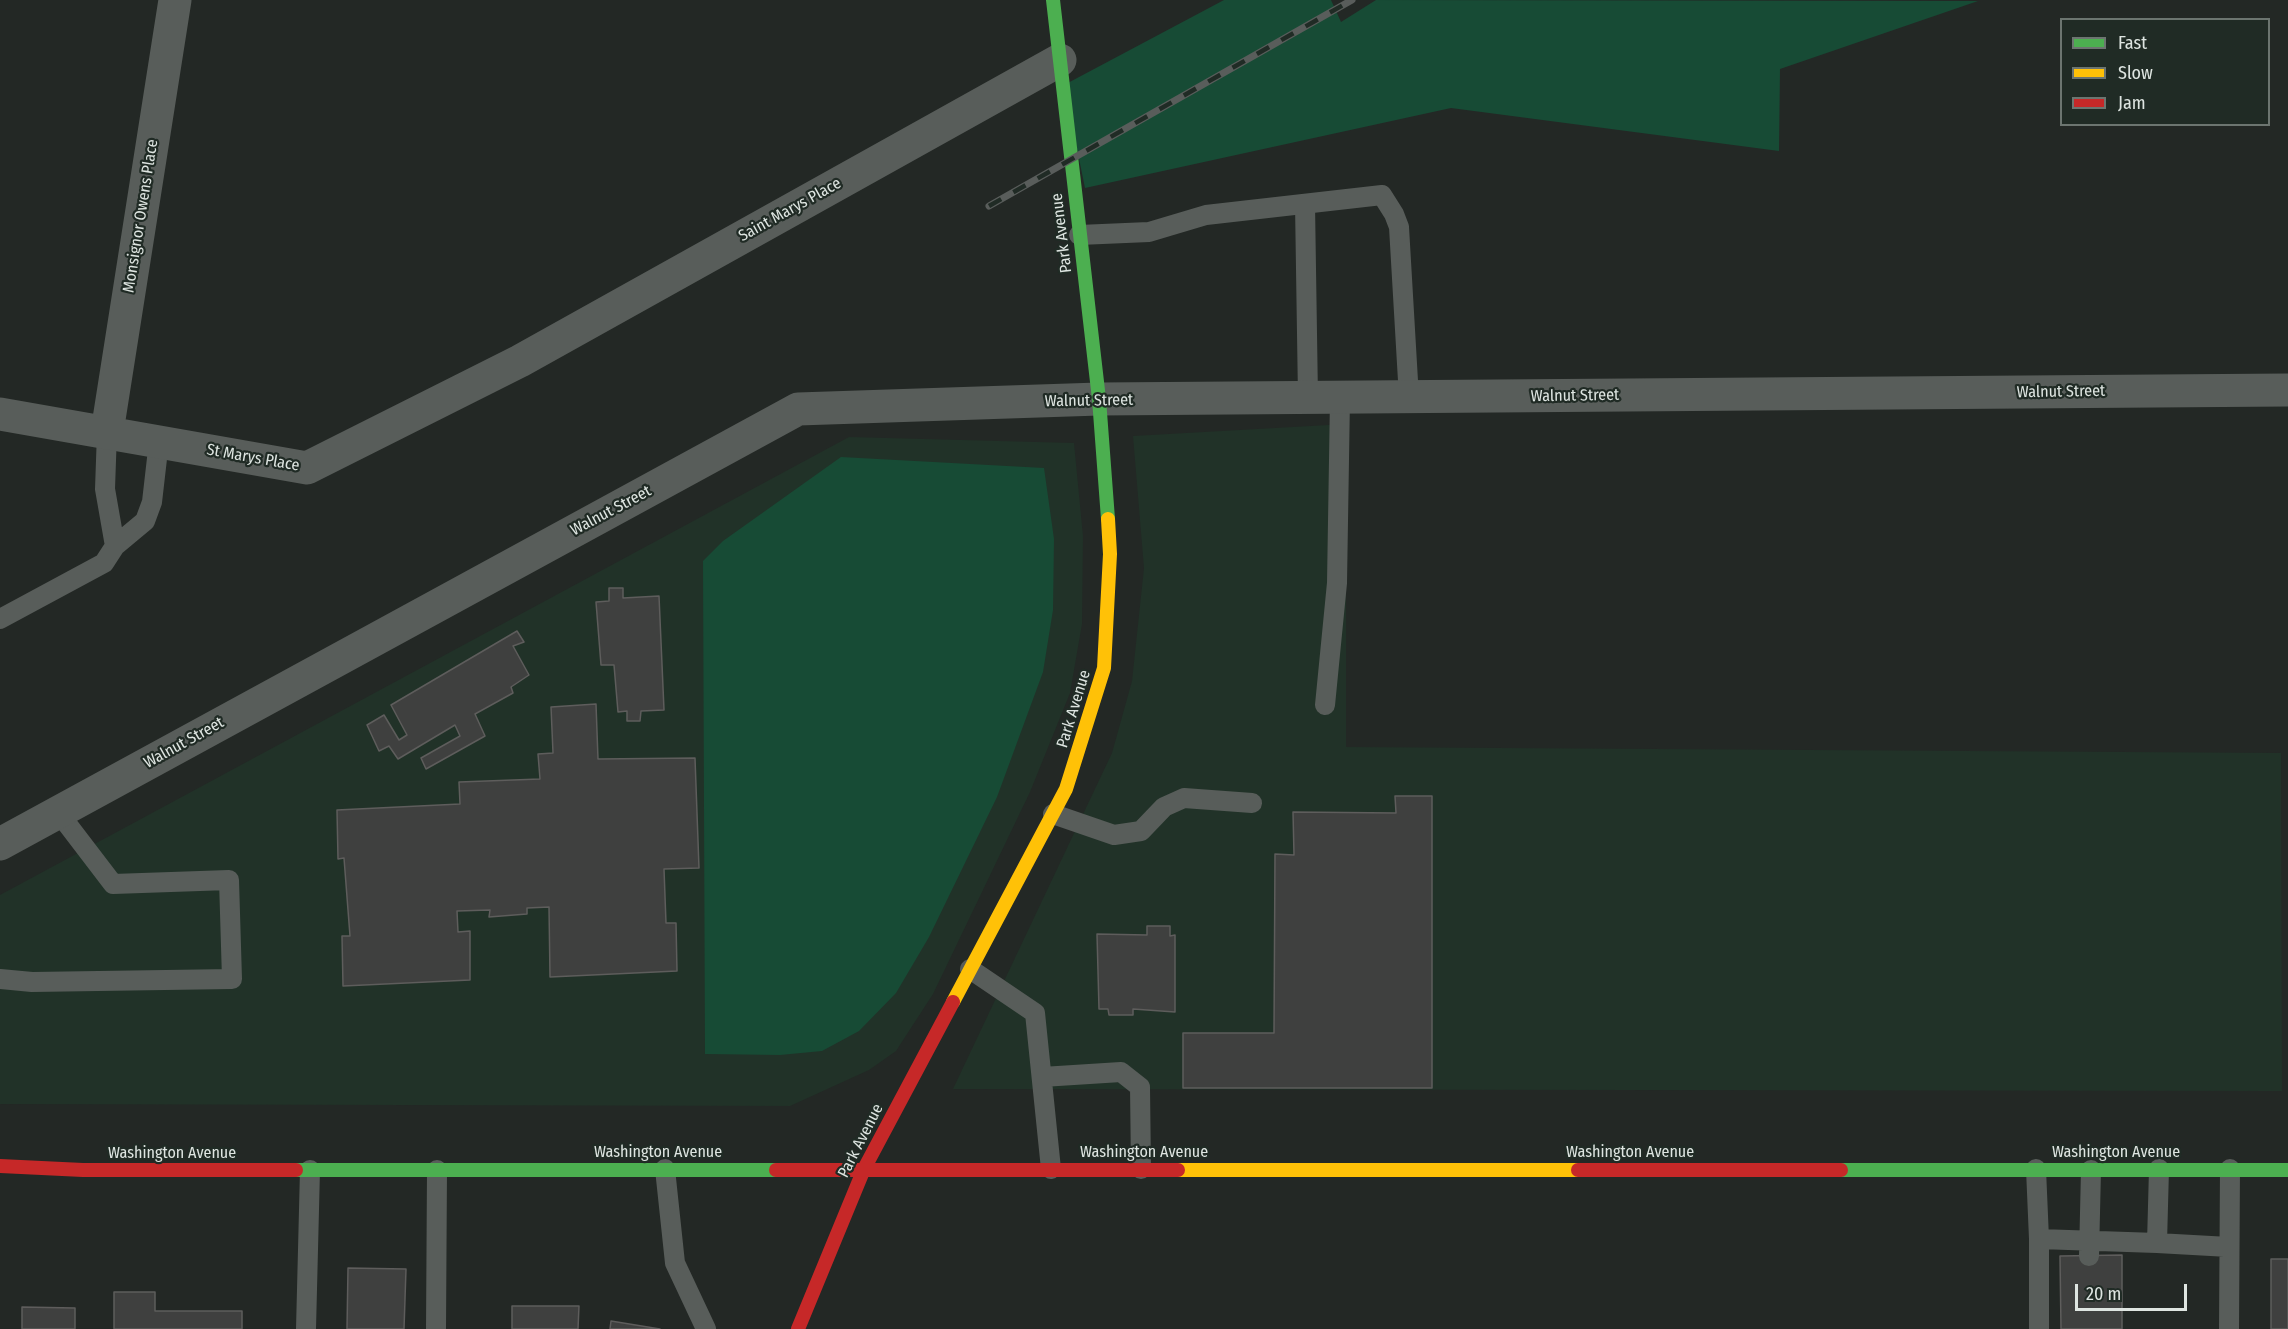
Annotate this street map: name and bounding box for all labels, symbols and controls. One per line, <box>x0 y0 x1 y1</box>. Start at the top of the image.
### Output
legend <box>2060 18 2270 126</box>
text: Fast <box>2118 32 2147 54</box>
text: Slow <box>2118 62 2153 84</box>
text: Jam <box>2118 92 2146 114</box>
street label: Monsignor Owens Place <box>119 138 163 294</box>
street label: Saint Marys Place <box>735 174 845 246</box>
street label: Park Avenue <box>1048 192 1076 274</box>
street label: Walnut Street <box>2017 382 2105 402</box>
street label: Walnut Street <box>1531 386 1619 406</box>
street label: Walnut Street <box>1045 391 1133 411</box>
street label: St Marys Place <box>205 440 301 476</box>
street label: Walnut Street <box>567 482 655 540</box>
street label: Park Avenue <box>1053 668 1095 750</box>
street label: Walnut Street <box>141 713 227 773</box>
street label: Park Avenue <box>834 1101 888 1181</box>
street label: Washington Avenue <box>594 1143 722 1163</box>
street label: Washington Avenue <box>1080 1143 1208 1163</box>
street label: Washington Avenue <box>1566 1143 1694 1163</box>
street label: Washington Avenue <box>2052 1143 2180 1163</box>
street label: Washington Avenue <box>108 1144 236 1164</box>
scale bar <box>2078 1272 2190 1310</box>
text: 20 m <box>2086 1283 2121 1305</box>

